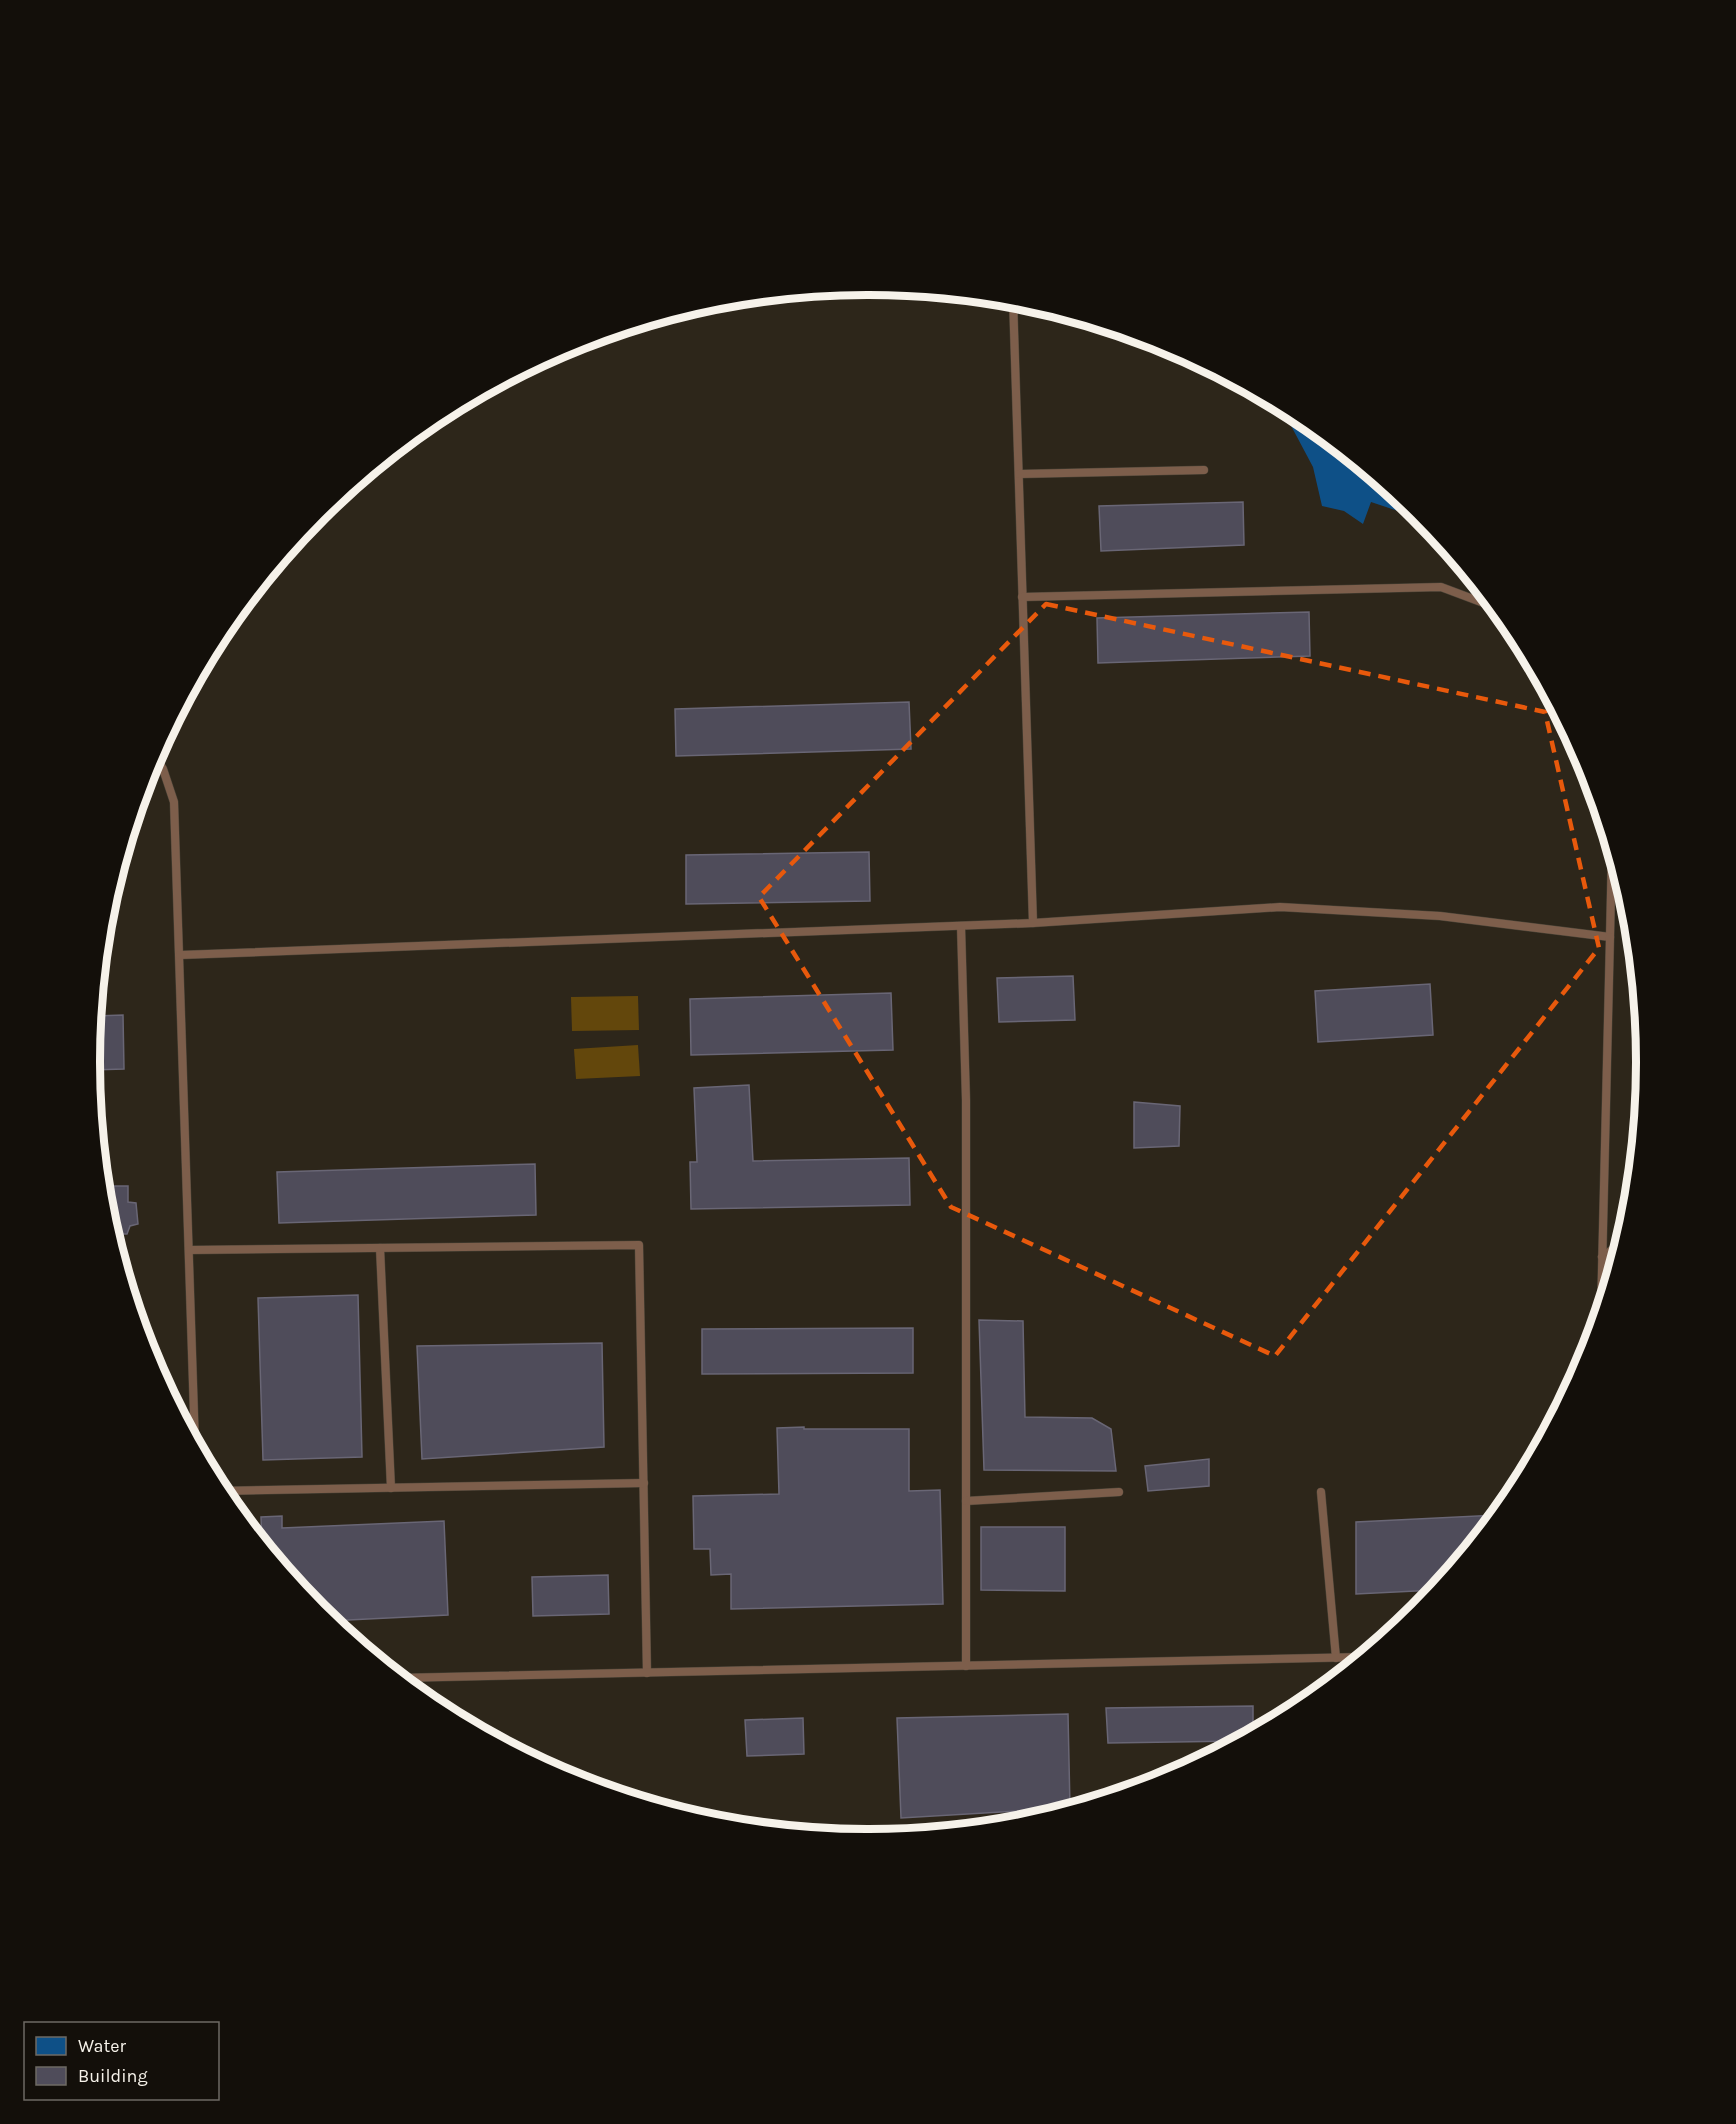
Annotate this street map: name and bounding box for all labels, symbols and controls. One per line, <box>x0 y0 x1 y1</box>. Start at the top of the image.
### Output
legend <box>24 2022 219 2100</box>
text: Water <box>78 2035 126 2057</box>
text: Building <box>78 2065 148 2087</box>

